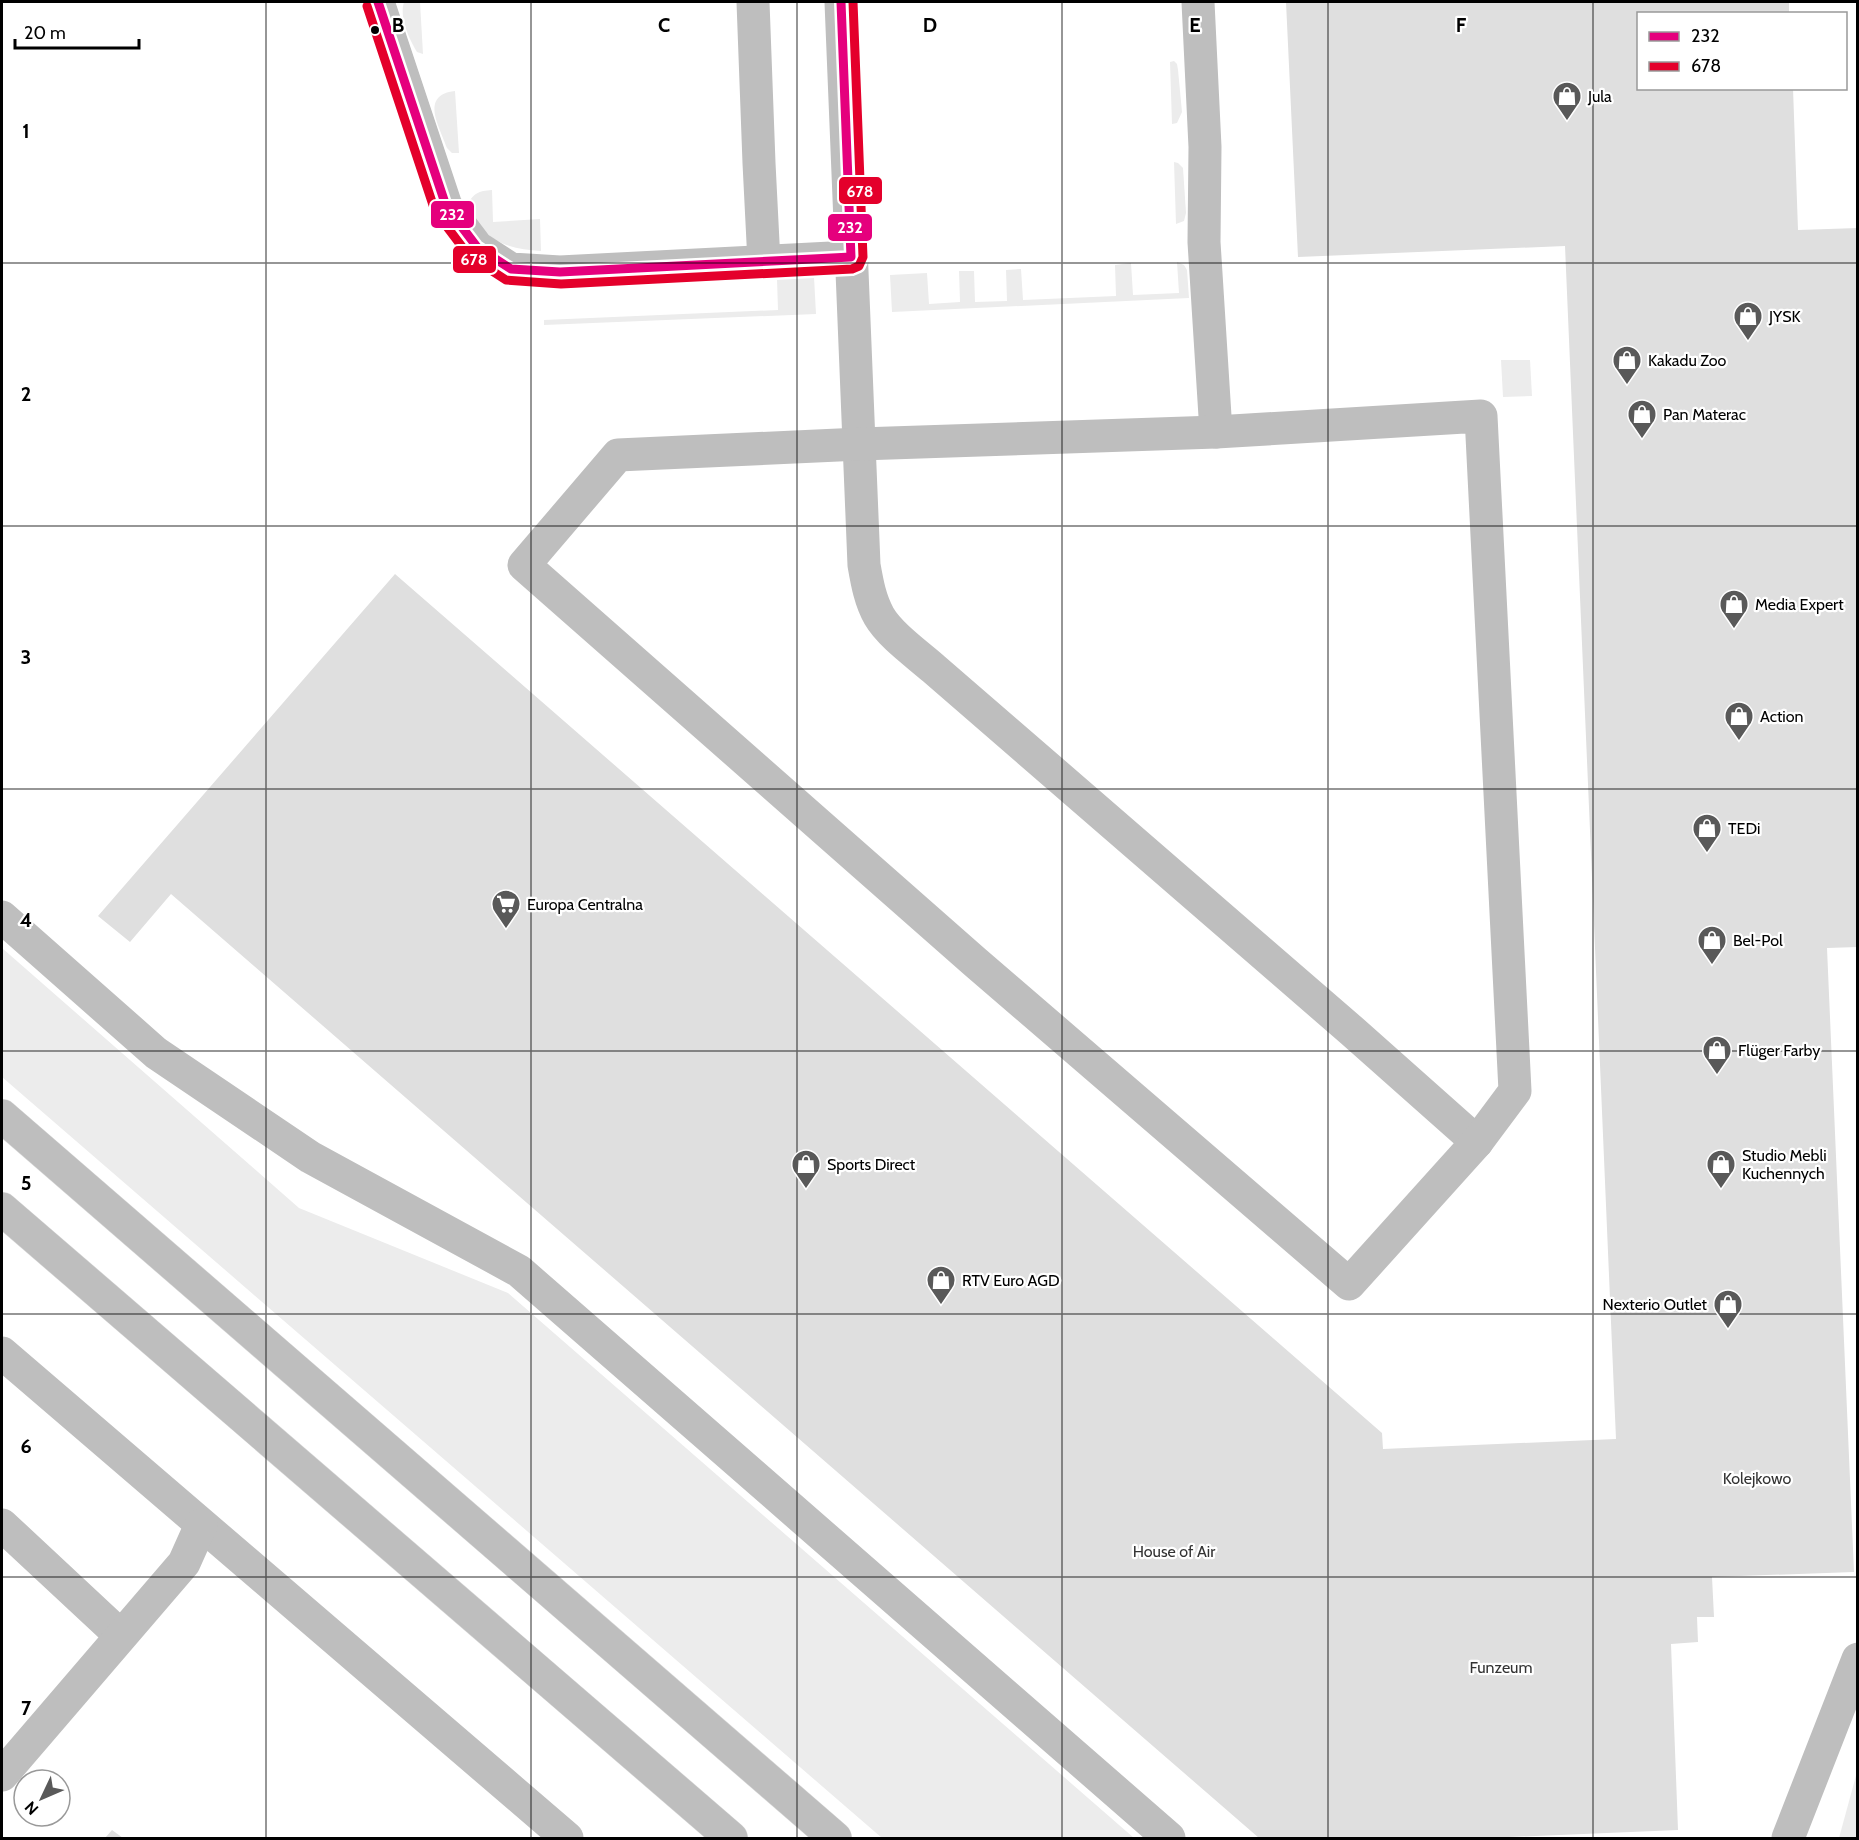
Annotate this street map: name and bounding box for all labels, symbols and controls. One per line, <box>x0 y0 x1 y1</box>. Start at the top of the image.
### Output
scale bar <box>15 12 140 50</box>
legend <box>1637 12 1847 90</box>
text: B <box>392 13 404 37</box>
text: C <box>658 13 670 37</box>
text: D <box>923 13 937 37</box>
text: E <box>1189 13 1201 37</box>
text: F <box>1456 13 1467 37</box>
text: 20 m <box>24 22 66 44</box>
unlabelled marker <box>369 24 381 36</box>
text: 232 <box>1691 25 1720 47</box>
text: 678 <box>1691 55 1721 77</box>
shop icon: Jula <box>1551 80 1583 122</box>
place label: Jula <box>1587 87 1612 106</box>
text: 1 <box>22 119 30 143</box>
line badge: 678 <box>838 176 883 205</box>
text: 678 <box>847 182 873 201</box>
line badge: 232 <box>430 200 475 229</box>
text: 232 <box>439 205 465 224</box>
line badge: 232 <box>827 213 873 242</box>
text: 232 <box>837 218 863 237</box>
line badge: 678 <box>452 245 497 274</box>
text: 678 <box>461 250 487 269</box>
shop icon: JYSK <box>1732 300 1764 342</box>
place label: JYSK <box>1768 307 1801 326</box>
shop icon: Kakadu Zoo <box>1611 344 1643 386</box>
place label: Kakadu Zoo <box>1648 351 1726 370</box>
text: 2 <box>21 382 31 406</box>
shop icon: Pan Materac <box>1626 398 1658 440</box>
place label: Pan Materac <box>1663 405 1746 424</box>
shop icon: Media Expert <box>1718 588 1750 630</box>
place label: Media Expert <box>1755 595 1844 614</box>
text: 3 <box>21 645 31 669</box>
shop icon: Action <box>1723 700 1755 742</box>
place label: Action <box>1760 707 1804 726</box>
shop icon: TEDi <box>1691 812 1723 854</box>
place label: TEDi <box>1728 819 1760 838</box>
supermarket icon: Europa Centralna <box>490 888 522 930</box>
place label: Europa Centralna <box>527 895 643 914</box>
text: 4 <box>20 908 32 932</box>
shop icon: Bel-Pol <box>1696 924 1728 966</box>
place label: Bel-Pol <box>1733 931 1783 950</box>
shop icon: Flüger Farby <box>1701 1034 1733 1076</box>
place label: Flüger Farby <box>1738 1041 1820 1060</box>
place label: Studio Mebli Kuchennych <box>1742 1146 1827 1183</box>
shop icon: Sports Direct <box>790 1148 822 1190</box>
shop icon: Studio Mebli Kuchennych <box>1705 1148 1737 1190</box>
place label: Sports Direct <box>827 1155 916 1174</box>
text: 5 <box>21 1171 31 1195</box>
shop icon: RTV Euro AGD <box>925 1264 957 1306</box>
place label: RTV Euro AGD <box>962 1271 1060 1290</box>
shop icon: Nexterio Outlet <box>1712 1288 1744 1330</box>
place label: Nexterio Outlet <box>1603 1295 1708 1314</box>
text: 6 <box>20 1434 32 1458</box>
park label: Kolejkowo <box>1723 1469 1791 1488</box>
park label: House of Air <box>1133 1542 1216 1561</box>
park label: Funzeum <box>1469 1658 1533 1677</box>
text: 7 <box>21 1696 32 1720</box>
north arrow <box>12 1768 72 1828</box>
text: N <box>21 1797 42 1819</box>

